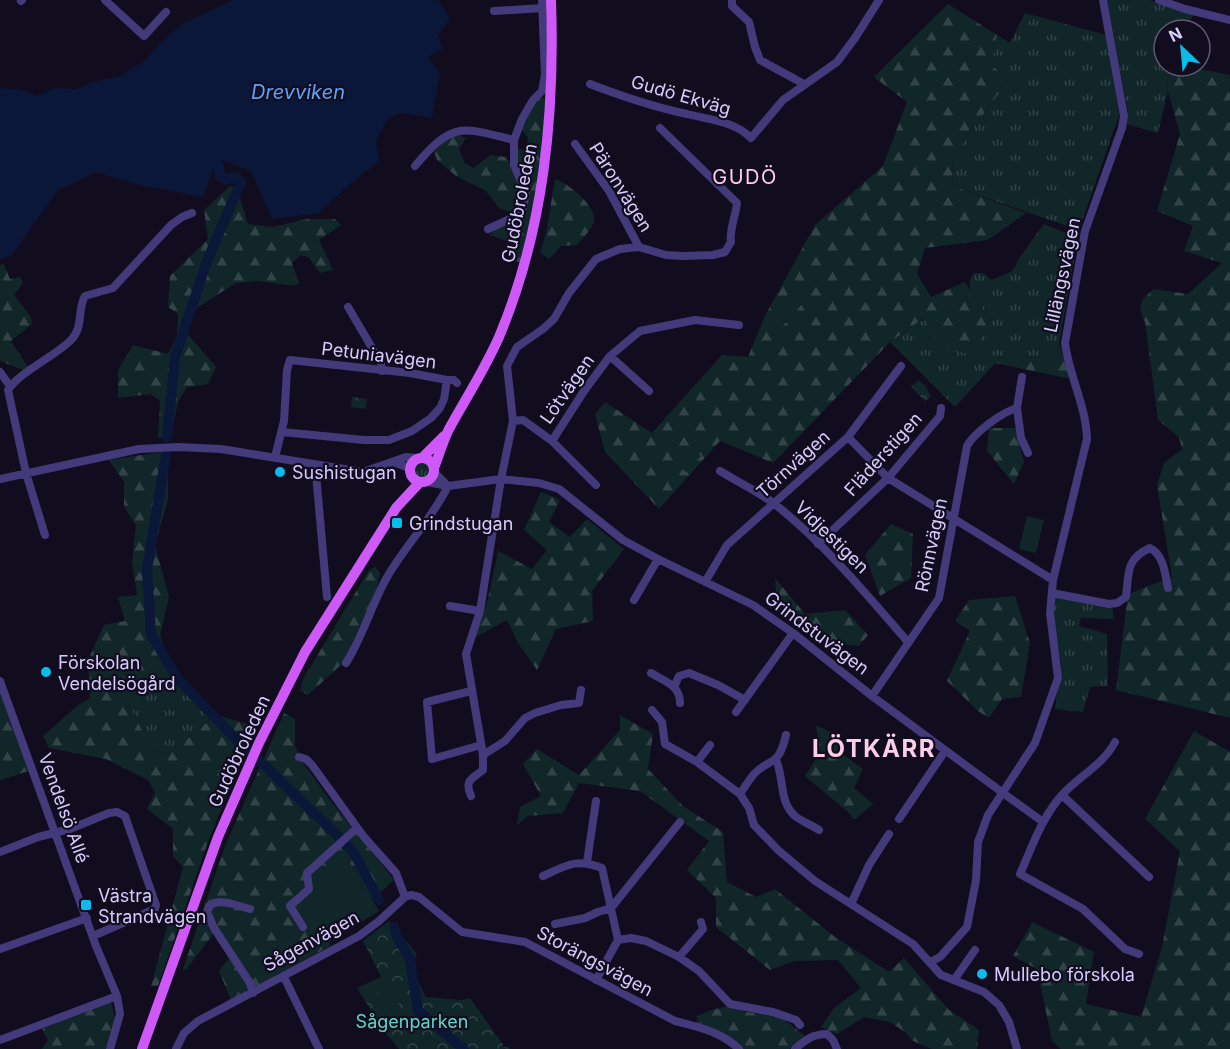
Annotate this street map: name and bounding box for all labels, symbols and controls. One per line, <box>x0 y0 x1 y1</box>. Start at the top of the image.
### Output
north arrow <box>1152 18 1212 78</box>
text: N <box>1166 23 1185 46</box>
street label: Gudö Ekväg <box>629 71 733 119</box>
water label: Drevviken <box>251 80 345 104</box>
street label: Päronvägen <box>585 138 657 236</box>
street label: Gudöbroleden <box>497 142 541 264</box>
district label: GUDÖ <box>712 165 778 189</box>
street label: Lillängsvägen <box>1040 216 1084 334</box>
street label: Petuniavägen <box>320 338 438 372</box>
street label: Lötvägen <box>536 350 598 428</box>
street label: Fläderstigen <box>840 408 926 500</box>
street label: Törnvägen <box>752 426 834 502</box>
place label: Sushistugan <box>292 462 397 483</box>
marker: Sushistugan <box>273 465 287 479</box>
street label: Rönnvägen <box>911 496 951 594</box>
street label: Vidjestigen <box>791 497 873 577</box>
place label: Grindstugan <box>409 513 513 534</box>
marker: Grindstugan <box>390 516 404 530</box>
street label: Grindstuvägen <box>761 587 873 679</box>
place label: Förskolan Vendelsögård <box>58 652 175 694</box>
marker: Förskolan Vendelsögård <box>39 665 53 679</box>
street label: Gudöbroleden <box>204 692 274 810</box>
district label: LÖTKÄRR <box>812 733 936 763</box>
street label: Vendelsö Allé <box>34 750 94 866</box>
place label: Västra Strandvägen <box>98 885 206 927</box>
marker: Västra Strandvägen <box>79 898 93 912</box>
street label: Sågenvägen <box>260 906 362 976</box>
street label: Storängsvägen <box>533 922 657 1000</box>
place label: Mullebo förskola <box>994 964 1135 985</box>
marker: Mullebo förskola <box>975 967 989 981</box>
park label: Sågenparken <box>356 1011 468 1032</box>

